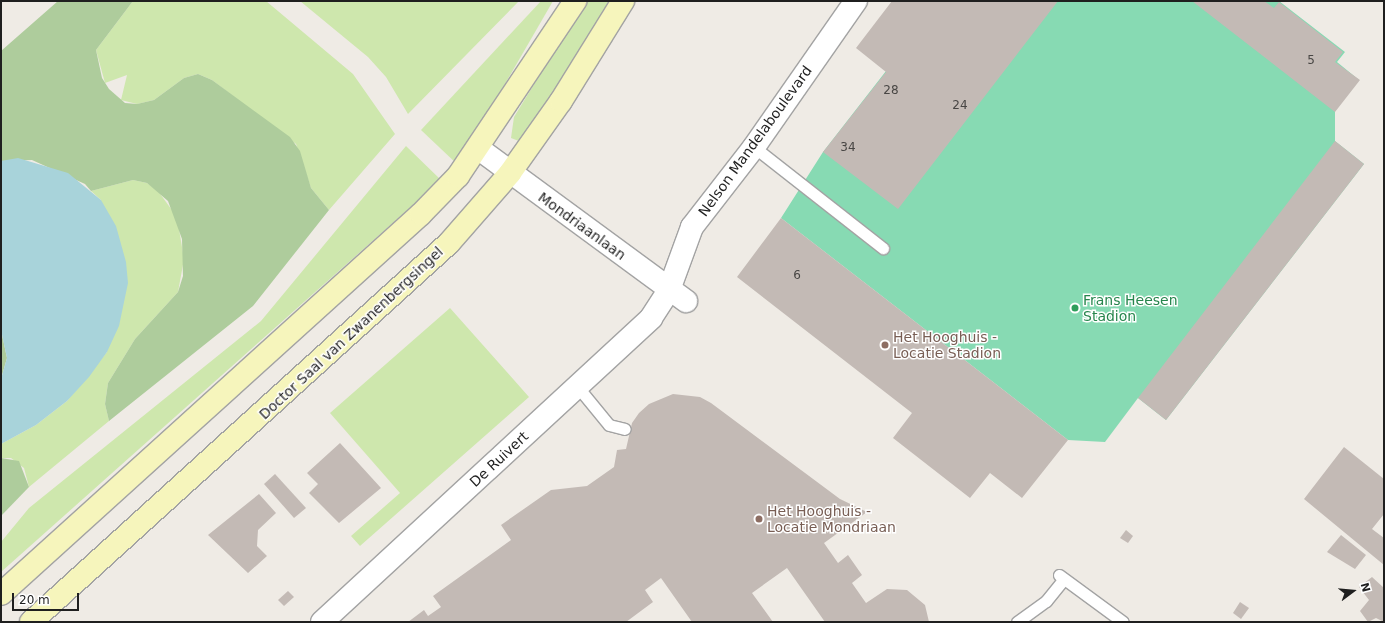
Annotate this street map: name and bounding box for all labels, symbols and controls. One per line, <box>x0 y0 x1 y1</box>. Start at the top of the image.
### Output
house number: 5 <box>1307 54 1315 68</box>
street label: Nelson Mandelaboulevard <box>695 63 815 219</box>
house number: 28 <box>883 84 899 98</box>
house number: 24 <box>952 99 968 113</box>
house number: 34 <box>840 141 856 155</box>
street label: Mondriaanlaan <box>535 189 629 263</box>
street label: Doctor Saal van Zwanenbergsingel <box>256 243 446 423</box>
house number: 6 <box>793 269 801 283</box>
place label: Frans Heesen Stadion <box>1083 292 1178 324</box>
marker: Frans Heesen Stadion <box>1070 303 1080 313</box>
place label: Het Hooghuis - Locatie Stadion <box>893 329 1001 362</box>
marker: Het Hooghuis - Locatie Stadion <box>880 340 890 350</box>
street label: De Ruivert <box>466 428 532 490</box>
place label: Het Hooghuis - Locatie Mondriaan <box>767 503 896 536</box>
marker: Het Hooghuis - Locatie Mondriaan <box>754 514 764 524</box>
north arrow <box>1333 571 1373 611</box>
text: N <box>1357 581 1373 594</box>
scale bar <box>14 585 81 611</box>
text: 20 m <box>19 593 50 607</box>

